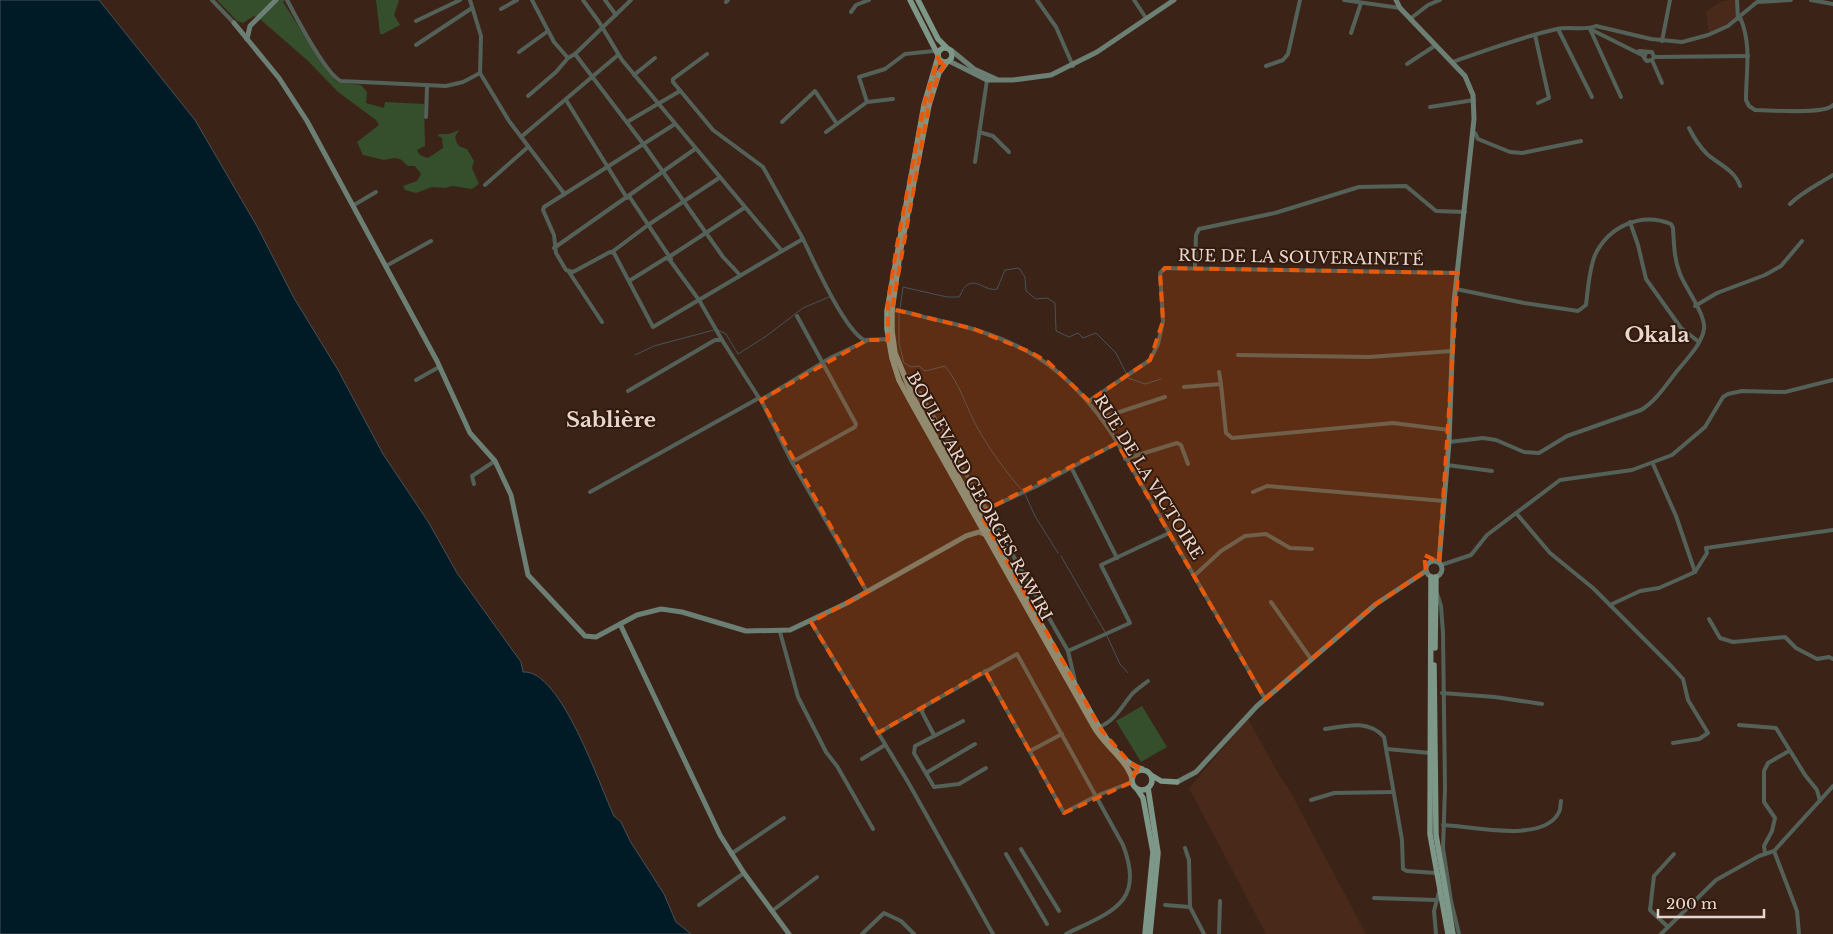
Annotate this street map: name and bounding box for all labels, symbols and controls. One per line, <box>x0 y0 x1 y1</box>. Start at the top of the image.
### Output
street label: RUE DE LA SOUVERAINETÉ <box>1178 245 1424 269</box>
district label: Okala <box>1624 322 1690 348</box>
street label: BOULEVARD GEORGES RAWIRI <box>903 368 1057 624</box>
street label: RUE DE LA VICTOIRE <box>1090 391 1208 563</box>
district label: Sablière <box>566 407 656 433</box>
scale bar <box>1658 886 1764 918</box>
text: 200 m <box>1666 894 1717 913</box>

